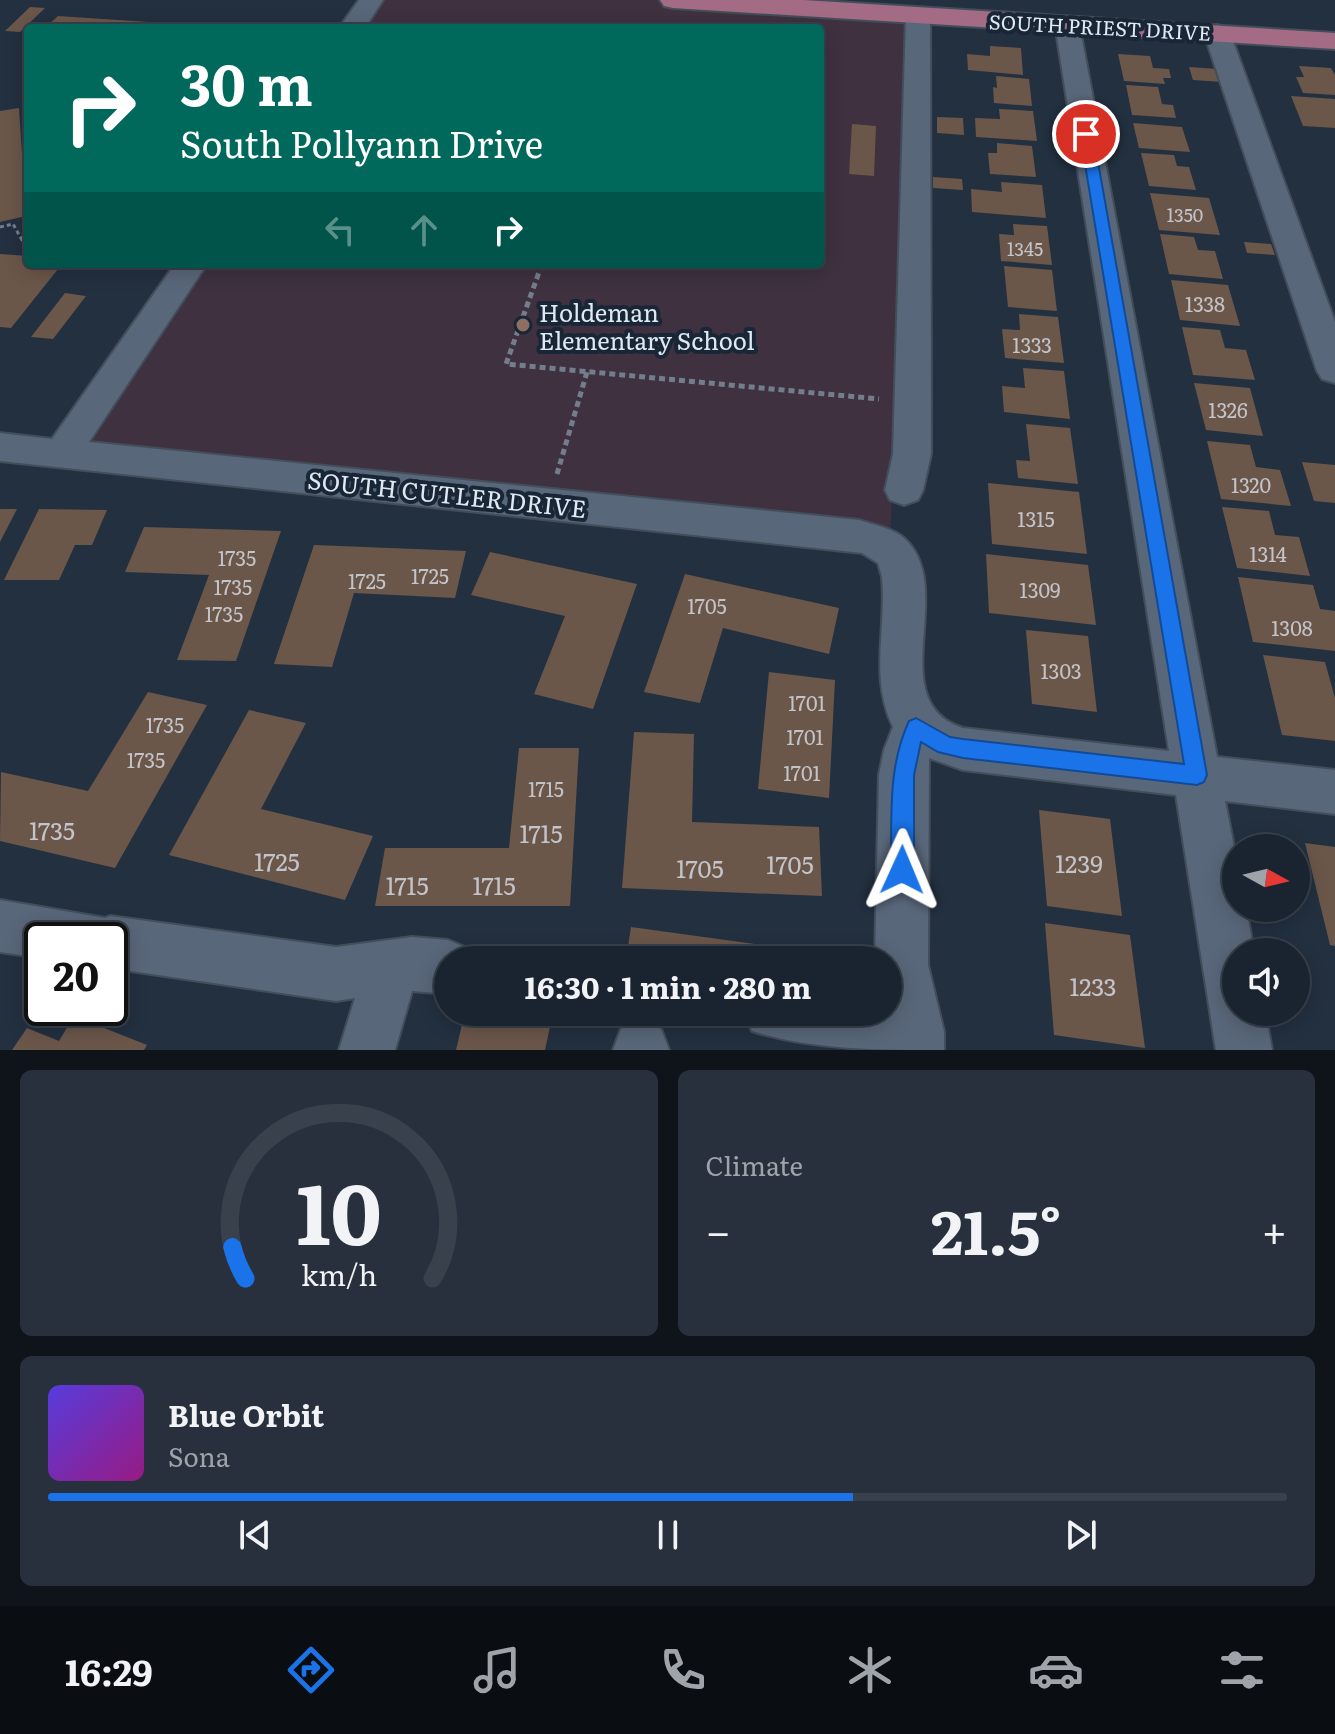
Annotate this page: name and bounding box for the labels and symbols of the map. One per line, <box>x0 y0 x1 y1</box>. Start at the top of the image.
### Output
street label: SOUTH PRIEST DRIVE <box>988 5 1212 47</box>
pin <box>1052 100 1120 168</box>
house number: 1350 <box>1167 201 1203 228</box>
house number: 1345 <box>1007 235 1043 262</box>
house number: 1338 <box>1185 288 1225 318</box>
place label: Holdeman Elementary School <box>539 294 755 357</box>
marker: Holdeman Elementary School <box>514 316 532 334</box>
house number: 1333 <box>1012 329 1052 359</box>
house number: 1326 <box>1208 394 1248 424</box>
street label: SOUTH CUTLER DRIVE <box>306 461 588 525</box>
house number: 1320 <box>1231 469 1271 499</box>
house number: 1315 <box>1017 503 1055 533</box>
house number: 1314 <box>1249 538 1287 568</box>
house number: 1735 <box>218 542 256 572</box>
house number: 1725 <box>411 560 449 590</box>
house number: 1725 <box>348 565 386 595</box>
house number: 1735 <box>214 571 252 601</box>
house number: 1309 <box>1020 574 1061 604</box>
house number: 1705 <box>687 590 727 620</box>
house number: 1735 <box>205 598 243 628</box>
house number: 1308 <box>1271 612 1313 642</box>
house number: 1303 <box>1040 655 1082 685</box>
house number: 1701 <box>788 687 826 717</box>
house number: 1735 <box>146 709 184 739</box>
house number: 1701 <box>786 721 824 751</box>
house number: 1735 <box>127 744 165 774</box>
house number: 1701 <box>783 757 821 787</box>
house number: 1715 <box>528 773 564 803</box>
house number: 1735 <box>29 812 75 847</box>
house number: 1715 <box>519 815 563 850</box>
position arrow <box>860 828 944 912</box>
north arrow <box>1222 834 1310 922</box>
house number: 1725 <box>254 843 300 878</box>
house number: 1239 <box>1055 845 1103 880</box>
house number: 1705 <box>766 846 814 881</box>
house number: 1705 <box>676 850 724 885</box>
house number: 1715 <box>385 867 429 902</box>
house number: 1715 <box>472 867 516 902</box>
speed limit sign: 20 <box>24 922 128 1026</box>
house number: 1233 <box>1069 968 1117 1003</box>

